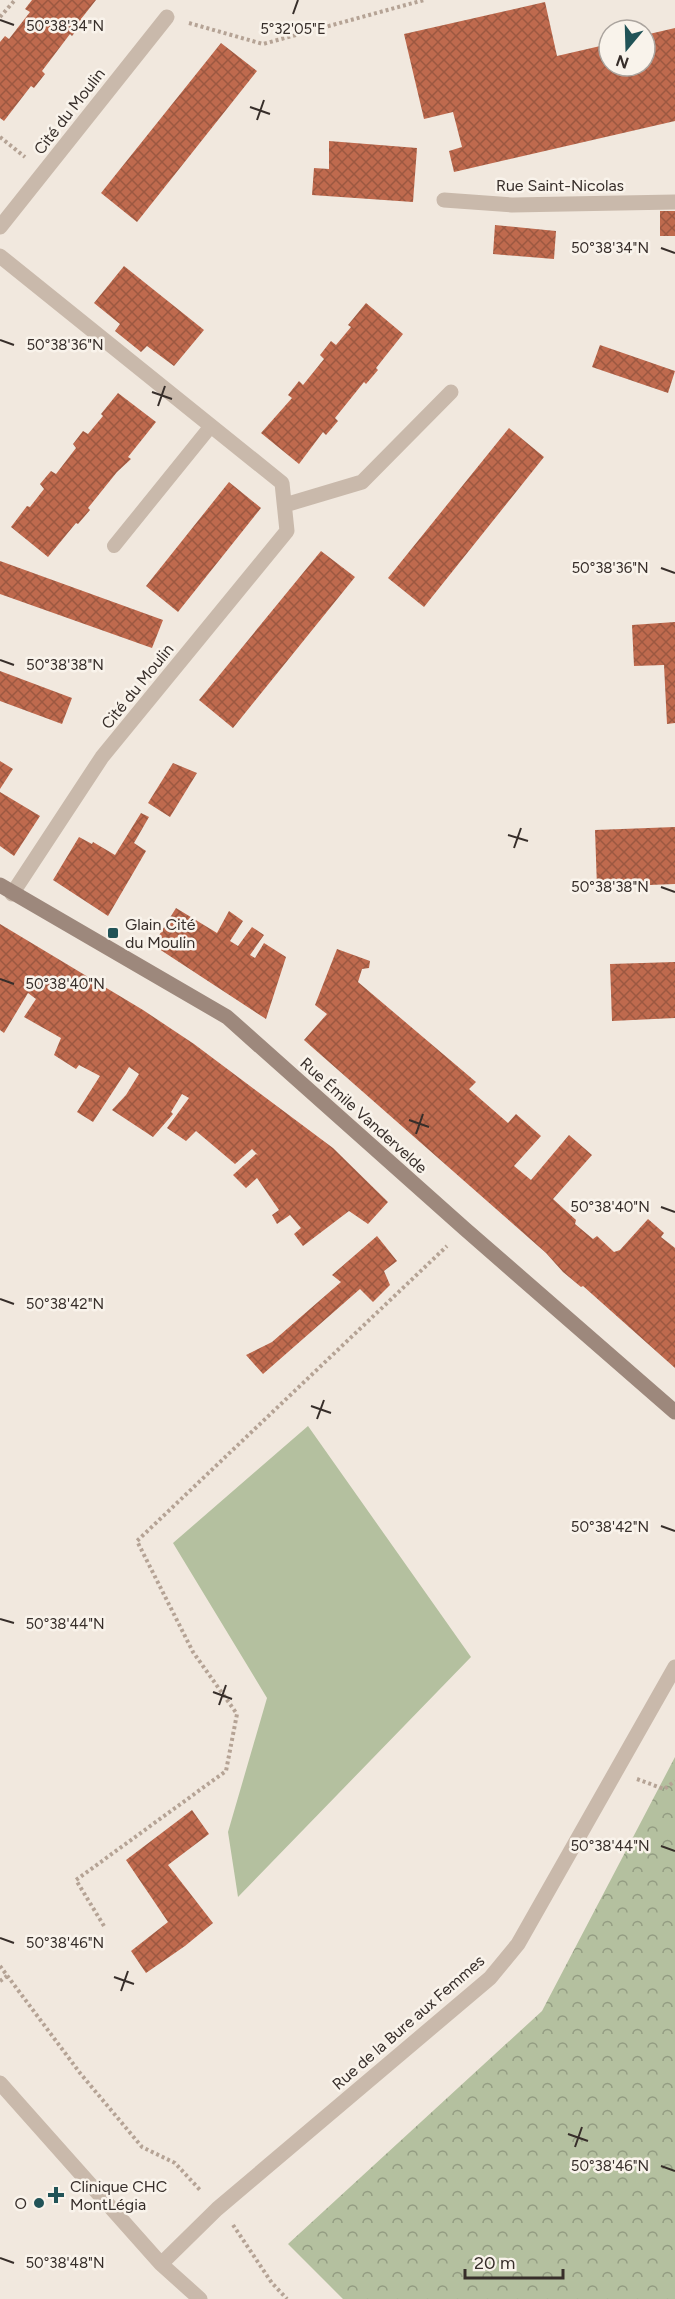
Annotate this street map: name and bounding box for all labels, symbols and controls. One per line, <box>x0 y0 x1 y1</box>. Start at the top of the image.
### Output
text: 50°38'34"N <box>26 17 104 35</box>
north arrow <box>597 18 657 78</box>
text: 5°32'05"E <box>260 20 326 38</box>
text: N <box>613 51 631 73</box>
street label: Cité du Moulin <box>30 64 109 158</box>
street label: Rue Saint-Nicolas <box>496 176 624 195</box>
text: 50°38'34"N <box>571 239 649 257</box>
text: 50°38'36"N <box>26 336 104 354</box>
text: 50°38'36"N <box>571 559 649 577</box>
street label: Cité du Moulin <box>97 640 178 733</box>
text: 50°38'38"N <box>26 656 104 674</box>
text: 50°38'38"N <box>571 878 649 896</box>
place label: Glain Cité du Moulin <box>125 915 196 952</box>
marker: Glain Cité du Moulin <box>106 926 120 940</box>
text: 50°38'40"N <box>25 975 105 993</box>
street label: Rue Émile Vandervelde <box>296 1053 431 1178</box>
text: 50°38'40"N <box>570 1198 650 1216</box>
text: 50°38'42"N <box>26 1295 104 1313</box>
text: 50°38'42"N <box>571 1518 649 1536</box>
text: 50°38'44"N <box>25 1615 105 1633</box>
text: 50°38'44"N <box>570 1837 650 1855</box>
text: 50°38'46"N <box>26 1934 104 1952</box>
street label: Rue de la Bure aux Femmes <box>328 1951 488 2094</box>
text: 50°38'46"N <box>571 2157 649 2175</box>
place label: Clinique CHC MontLégia <box>70 2177 167 2214</box>
marker: Clinique CHC MontLégia <box>47 2186 65 2204</box>
place label: O <box>15 2194 27 2213</box>
marker: O <box>32 2196 46 2210</box>
scale bar <box>465 2242 562 2280</box>
text: 20 m <box>474 2252 515 2274</box>
text: 50°38'48"N <box>25 2254 105 2272</box>

